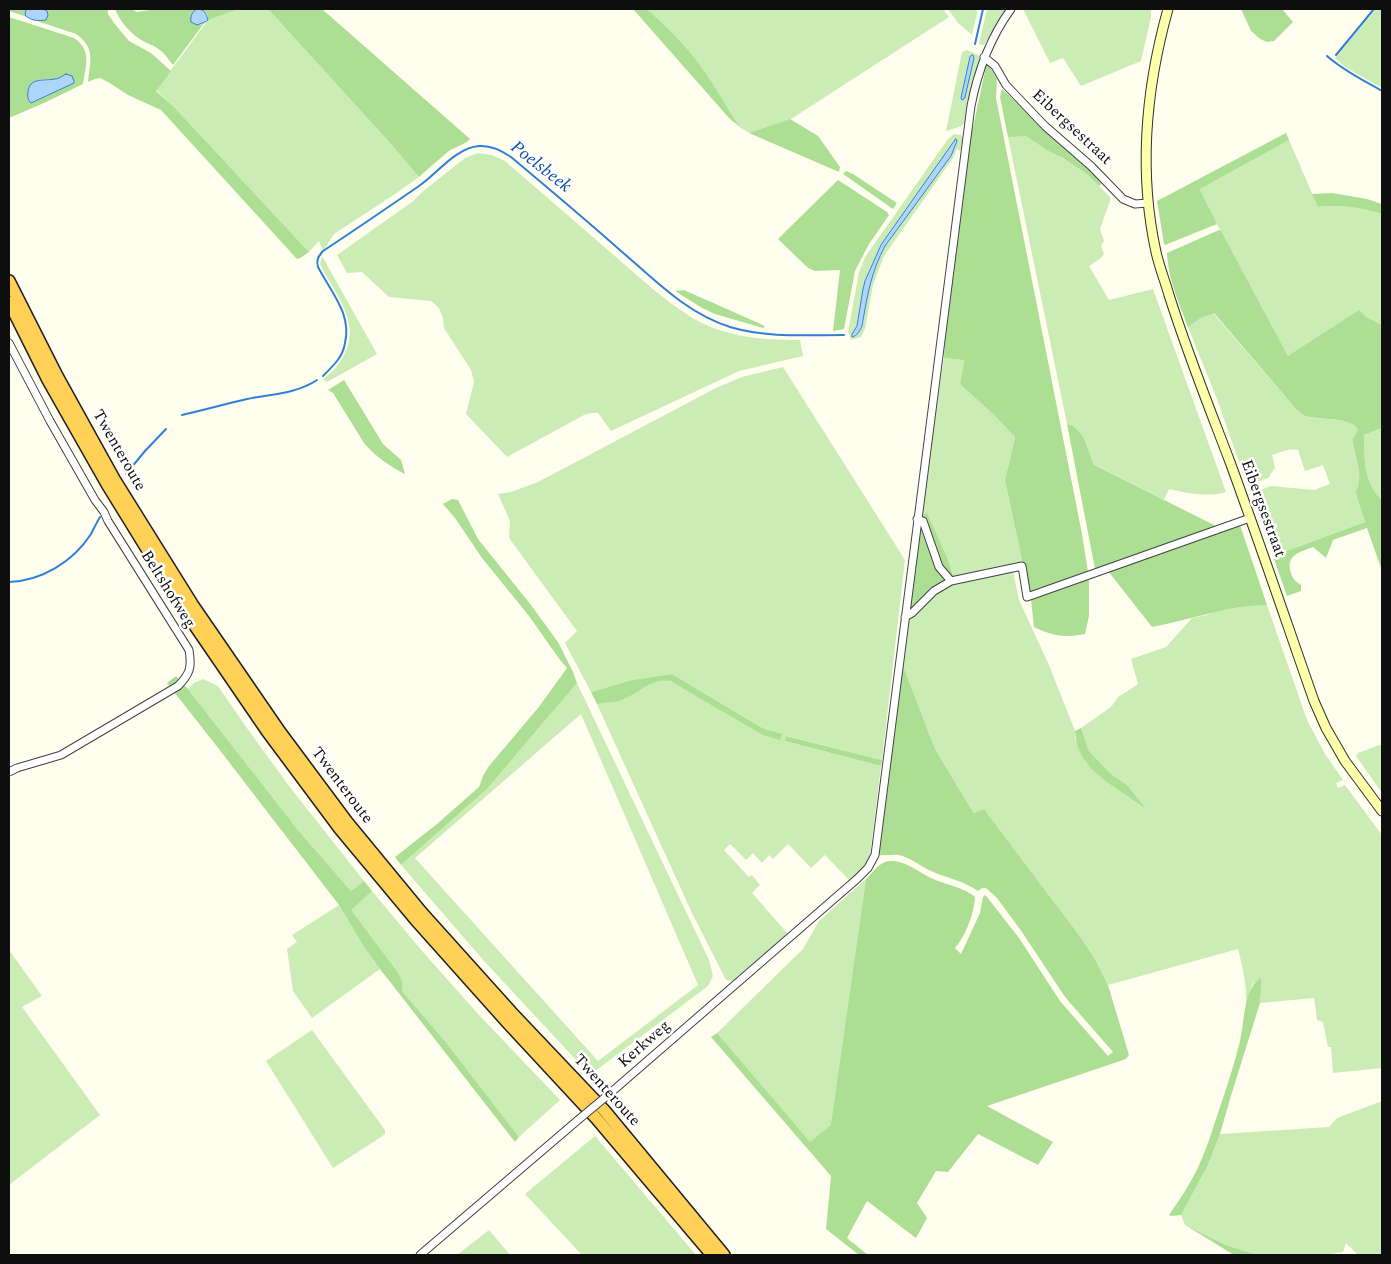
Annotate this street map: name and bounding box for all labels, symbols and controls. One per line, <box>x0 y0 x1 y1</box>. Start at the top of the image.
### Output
street label: Eibergsestraat <box>1027 86 1115 170</box>
water label: Poelsbeek <box>505 137 575 199</box>
street label: Twenteroute <box>87 407 149 495</box>
street label: Eibergsestraat <box>1236 458 1288 560</box>
street label: Beltshofweg <box>136 548 198 632</box>
street label: Twenteroute <box>306 744 376 828</box>
street label: Kerkweg <box>615 1017 675 1073</box>
street label: Twenteroute <box>569 1051 643 1131</box>

